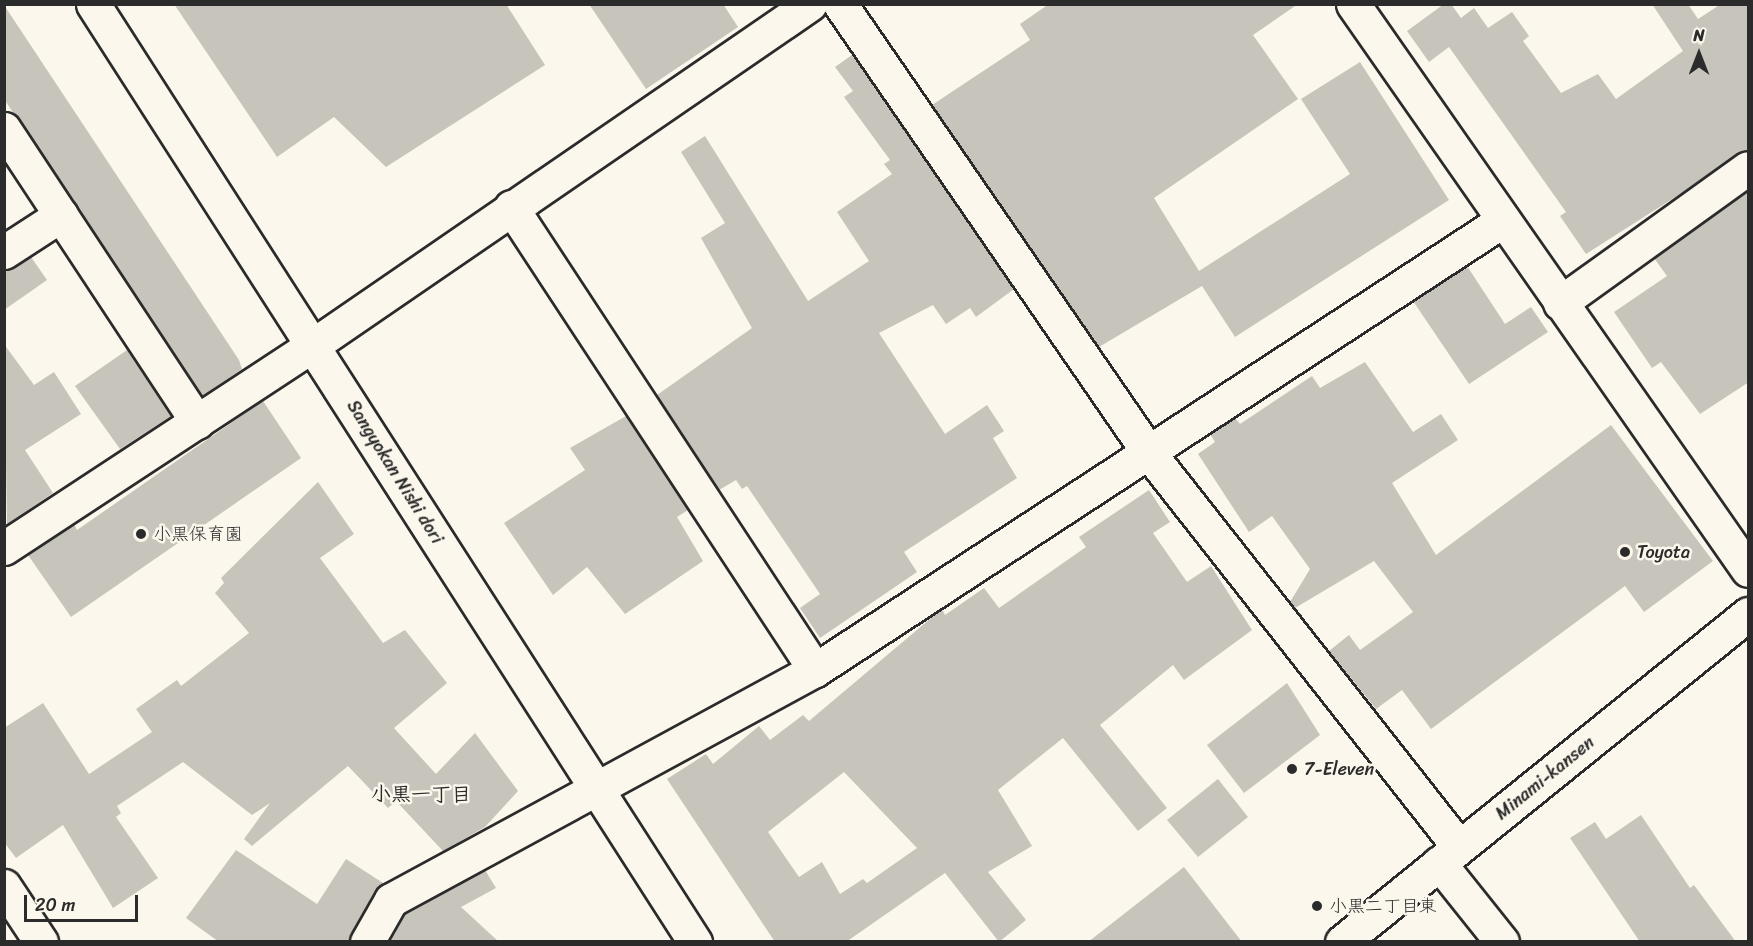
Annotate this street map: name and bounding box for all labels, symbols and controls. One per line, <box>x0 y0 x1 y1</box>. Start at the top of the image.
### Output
text: N <box>1693 21 1705 50</box>
north arrow <box>1669 24 1729 84</box>
street label: Sangyokan Nishi dori <box>342 396 448 548</box>
place label: 小黒保育園 <box>153 523 243 545</box>
marker: 小黒保育園 <box>134 527 148 541</box>
place label: Toyota <box>1637 541 1690 563</box>
marker: Toyota <box>1618 545 1632 559</box>
street label: Minami-kansen <box>1491 731 1599 825</box>
place label: 7-Eleven <box>1304 758 1374 780</box>
marker: 7-Eleven <box>1285 762 1299 776</box>
district label: 小黒一丁目 <box>371 782 471 806</box>
scale bar <box>27 883 141 921</box>
text: 20 m <box>35 889 75 921</box>
place label: 小黒二丁目東 <box>1329 895 1437 917</box>
marker: 小黒二丁目東 <box>1310 899 1324 913</box>

